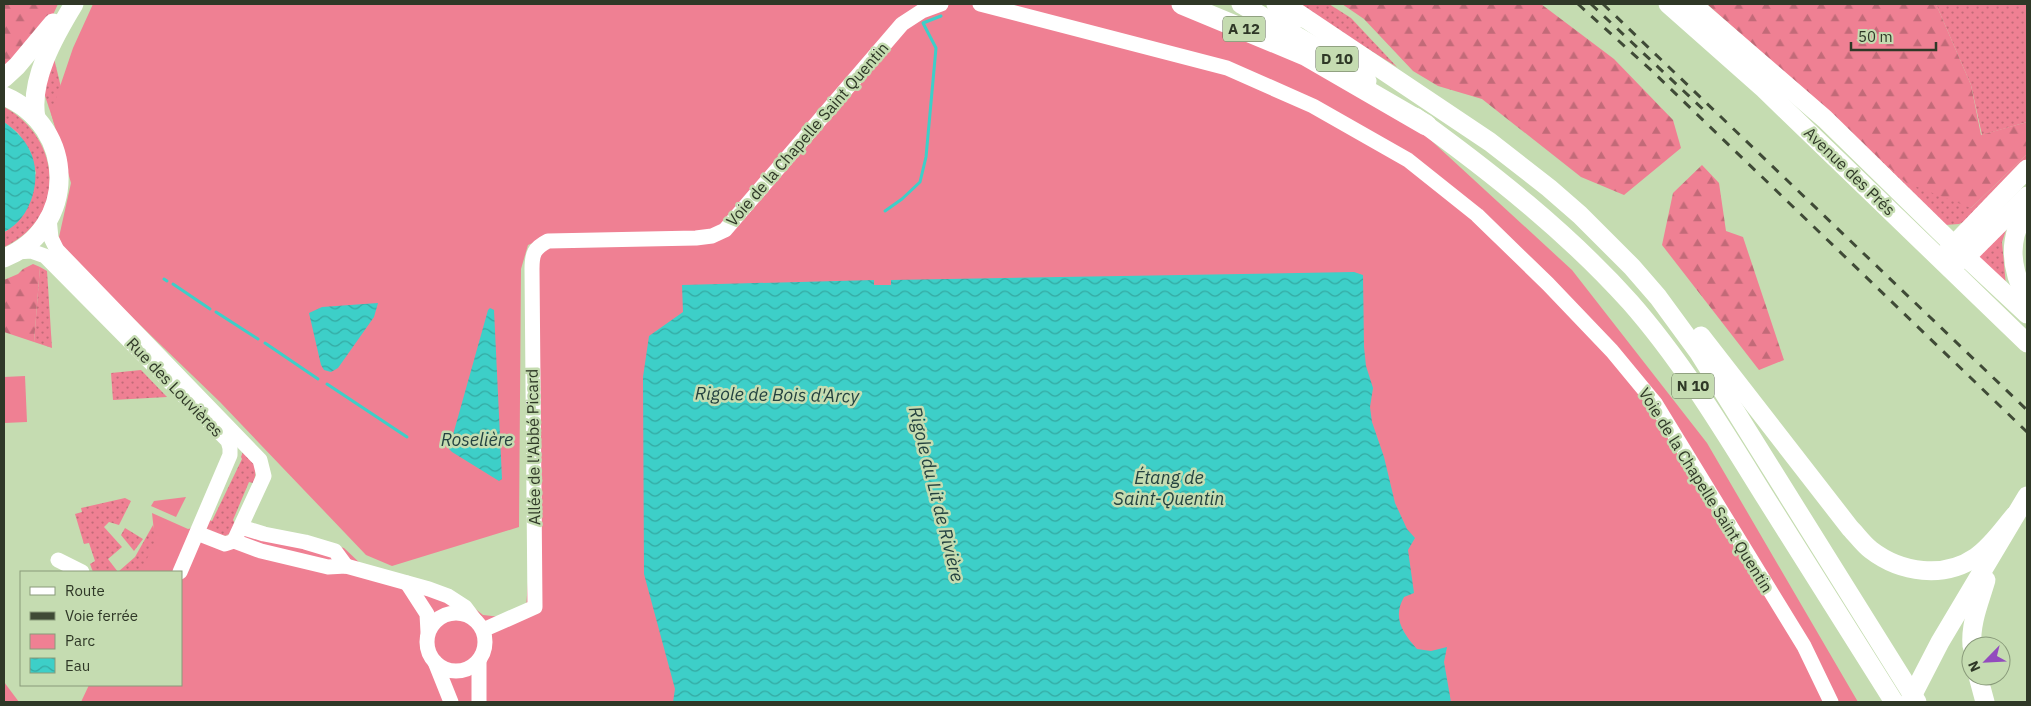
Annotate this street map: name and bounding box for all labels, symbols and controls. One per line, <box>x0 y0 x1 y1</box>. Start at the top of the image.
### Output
road number: A 12 <box>1223 16 1265 42</box>
scale bar <box>1851 20 1936 52</box>
text: 50 m <box>1858 27 1893 46</box>
street label: Voie de la Chapelle Saint Quentin <box>722 38 892 230</box>
road number: D 10 <box>1316 46 1358 72</box>
street label: Avenue des Prés <box>1800 123 1900 219</box>
street label: Rue des Louvières <box>122 333 228 441</box>
street label: Allée de l'Abbé Picard <box>522 369 544 525</box>
road number: N 10 <box>1672 374 1714 398</box>
water label: Rigole de Bois d'Arcy <box>695 382 861 407</box>
street label: Voie de la Chapelle Saint Quentin <box>1635 384 1777 596</box>
water label: Rigole du Lit de Rivière <box>904 404 969 584</box>
water label: Roselière <box>441 428 513 451</box>
water label: Étang de Saint-Quentin <box>1114 466 1224 510</box>
legend <box>20 571 182 686</box>
text: Route <box>65 581 105 600</box>
text: Voie ferrée <box>65 606 138 625</box>
text: Parc <box>65 631 95 650</box>
north arrow <box>1961 636 2011 686</box>
text: Eau <box>65 656 90 675</box>
text: N <box>1964 658 1984 675</box>

